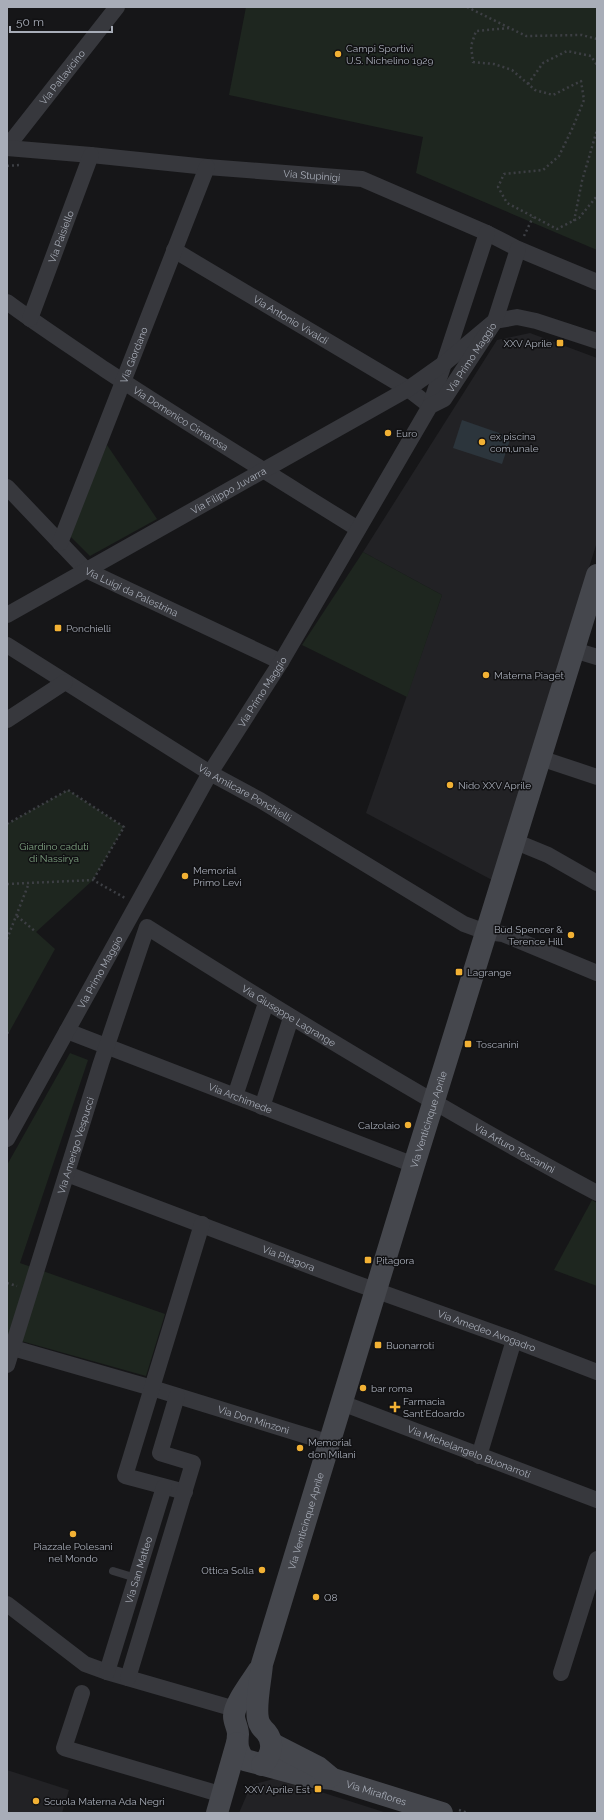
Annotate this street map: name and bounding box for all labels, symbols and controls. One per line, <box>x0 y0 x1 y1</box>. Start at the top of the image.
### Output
scale bar <box>10 8 112 34</box>
text: 50 m <box>16 15 44 29</box>
place label: Campi Sportivi U.S. Nichelino 1929 <box>346 43 433 66</box>
street label: Via Pallavicino <box>37 47 87 107</box>
marker: Campi Sportivi U.S. Nichelino 1929 <box>333 49 343 59</box>
street label: Via Stupinigi <box>283 167 341 183</box>
street label: Via Paisiello <box>46 209 75 264</box>
street label: Via Antonio Vivaldi <box>251 293 330 346</box>
street label: Via Primo Maggio <box>444 320 498 394</box>
street label: Via Giordano <box>118 325 149 384</box>
place label: XXV Aprile <box>503 338 552 349</box>
marker: XXV Aprile <box>555 338 565 348</box>
street label: Via Domenico Cimarosa <box>131 384 230 452</box>
marker: Euro <box>383 428 393 438</box>
place label: Euro <box>396 428 417 439</box>
place label: ex piscina com,unale <box>490 431 539 454</box>
marker: ex piscina com,unale <box>477 437 487 447</box>
street label: Via Filippo Juvarra <box>189 465 268 516</box>
street label: Via Luigi da Palestrina <box>83 565 180 618</box>
marker: Ponchielli <box>53 623 63 633</box>
place label: Ponchielli <box>66 623 111 634</box>
street label: Via Primo Maggio <box>235 655 288 729</box>
marker: Materna Piaget <box>481 670 491 680</box>
place label: Materna Piaget <box>494 670 564 681</box>
street label: Via Amilcare Ponchielli <box>196 762 293 823</box>
marker: Nido XXV Aprile <box>445 780 455 790</box>
place label: Nido XXV Aprile <box>458 780 531 791</box>
park label: Giardino caduti di Nassirya <box>19 841 89 864</box>
place label: Memorial Primo Levi <box>193 865 242 888</box>
marker: Memorial Primo Levi <box>180 871 190 881</box>
place label: Bud Spencer & Terence Hill <box>494 924 563 947</box>
marker: Bud Spencer & Terence Hill <box>566 930 576 940</box>
street label: Via Primo Maggio <box>75 934 124 1010</box>
marker: Lagrange <box>454 967 464 977</box>
place label: Lagrange <box>467 967 511 978</box>
street label: Via Giuseppe Lagrange <box>240 982 338 1048</box>
marker: Toscanini <box>463 1039 473 1049</box>
place label: Toscanini <box>476 1039 519 1050</box>
street label: Via Venticinque Aprile <box>408 1069 448 1169</box>
street label: Via Archimede <box>207 1081 274 1115</box>
street label: Via Amerigo Vespucci <box>55 1096 96 1195</box>
place label: Calzolaio <box>358 1120 400 1131</box>
marker: Calzolaio <box>403 1120 413 1130</box>
street label: Via Arturo Toscanini <box>473 1121 557 1175</box>
street label: Via Pitagora <box>261 1243 316 1273</box>
marker: Pitagora <box>363 1255 373 1265</box>
place label: Pitagora <box>376 1255 414 1266</box>
street label: Via Amedeo Avogadro <box>436 1308 537 1353</box>
marker: Buonarroti <box>373 1340 383 1350</box>
place label: Buonarroti <box>386 1340 434 1351</box>
marker: bar roma <box>358 1383 368 1393</box>
place label: bar roma <box>371 1383 412 1394</box>
place label: Farmacia Sant'Edoardo <box>403 1396 465 1419</box>
marker: Farmacia Sant'Edoardo <box>390 1402 400 1412</box>
street label: Via Don Minzoni <box>217 1403 291 1436</box>
street label: Via Michelangelo Buonarroti <box>406 1423 532 1480</box>
place label: Memorial don Milani <box>308 1437 356 1460</box>
marker: Memorial don Milani <box>295 1443 305 1453</box>
street label: Via Venticinque Aprile <box>286 1471 326 1571</box>
marker: Piazzale Polesani nel Mondo <box>68 1529 78 1539</box>
street label: Via San Matteo <box>123 1535 154 1605</box>
place label: Piazzale Polesani nel Mondo <box>33 1541 113 1564</box>
place label: Ottica Solla <box>201 1565 254 1576</box>
marker: Ottica Solla <box>257 1565 267 1575</box>
marker: Q8 <box>311 1592 321 1602</box>
place label: Q8 <box>324 1592 337 1603</box>
street label: Via Miraflores <box>345 1778 408 1807</box>
place label: XXV Aprile Est <box>245 1784 311 1795</box>
marker: XXV Aprile Est <box>313 1784 323 1794</box>
marker: Scuola Materna Ada Negri <box>31 1796 41 1806</box>
place label: Scuola Materna Ada Negri <box>44 1796 165 1807</box>

